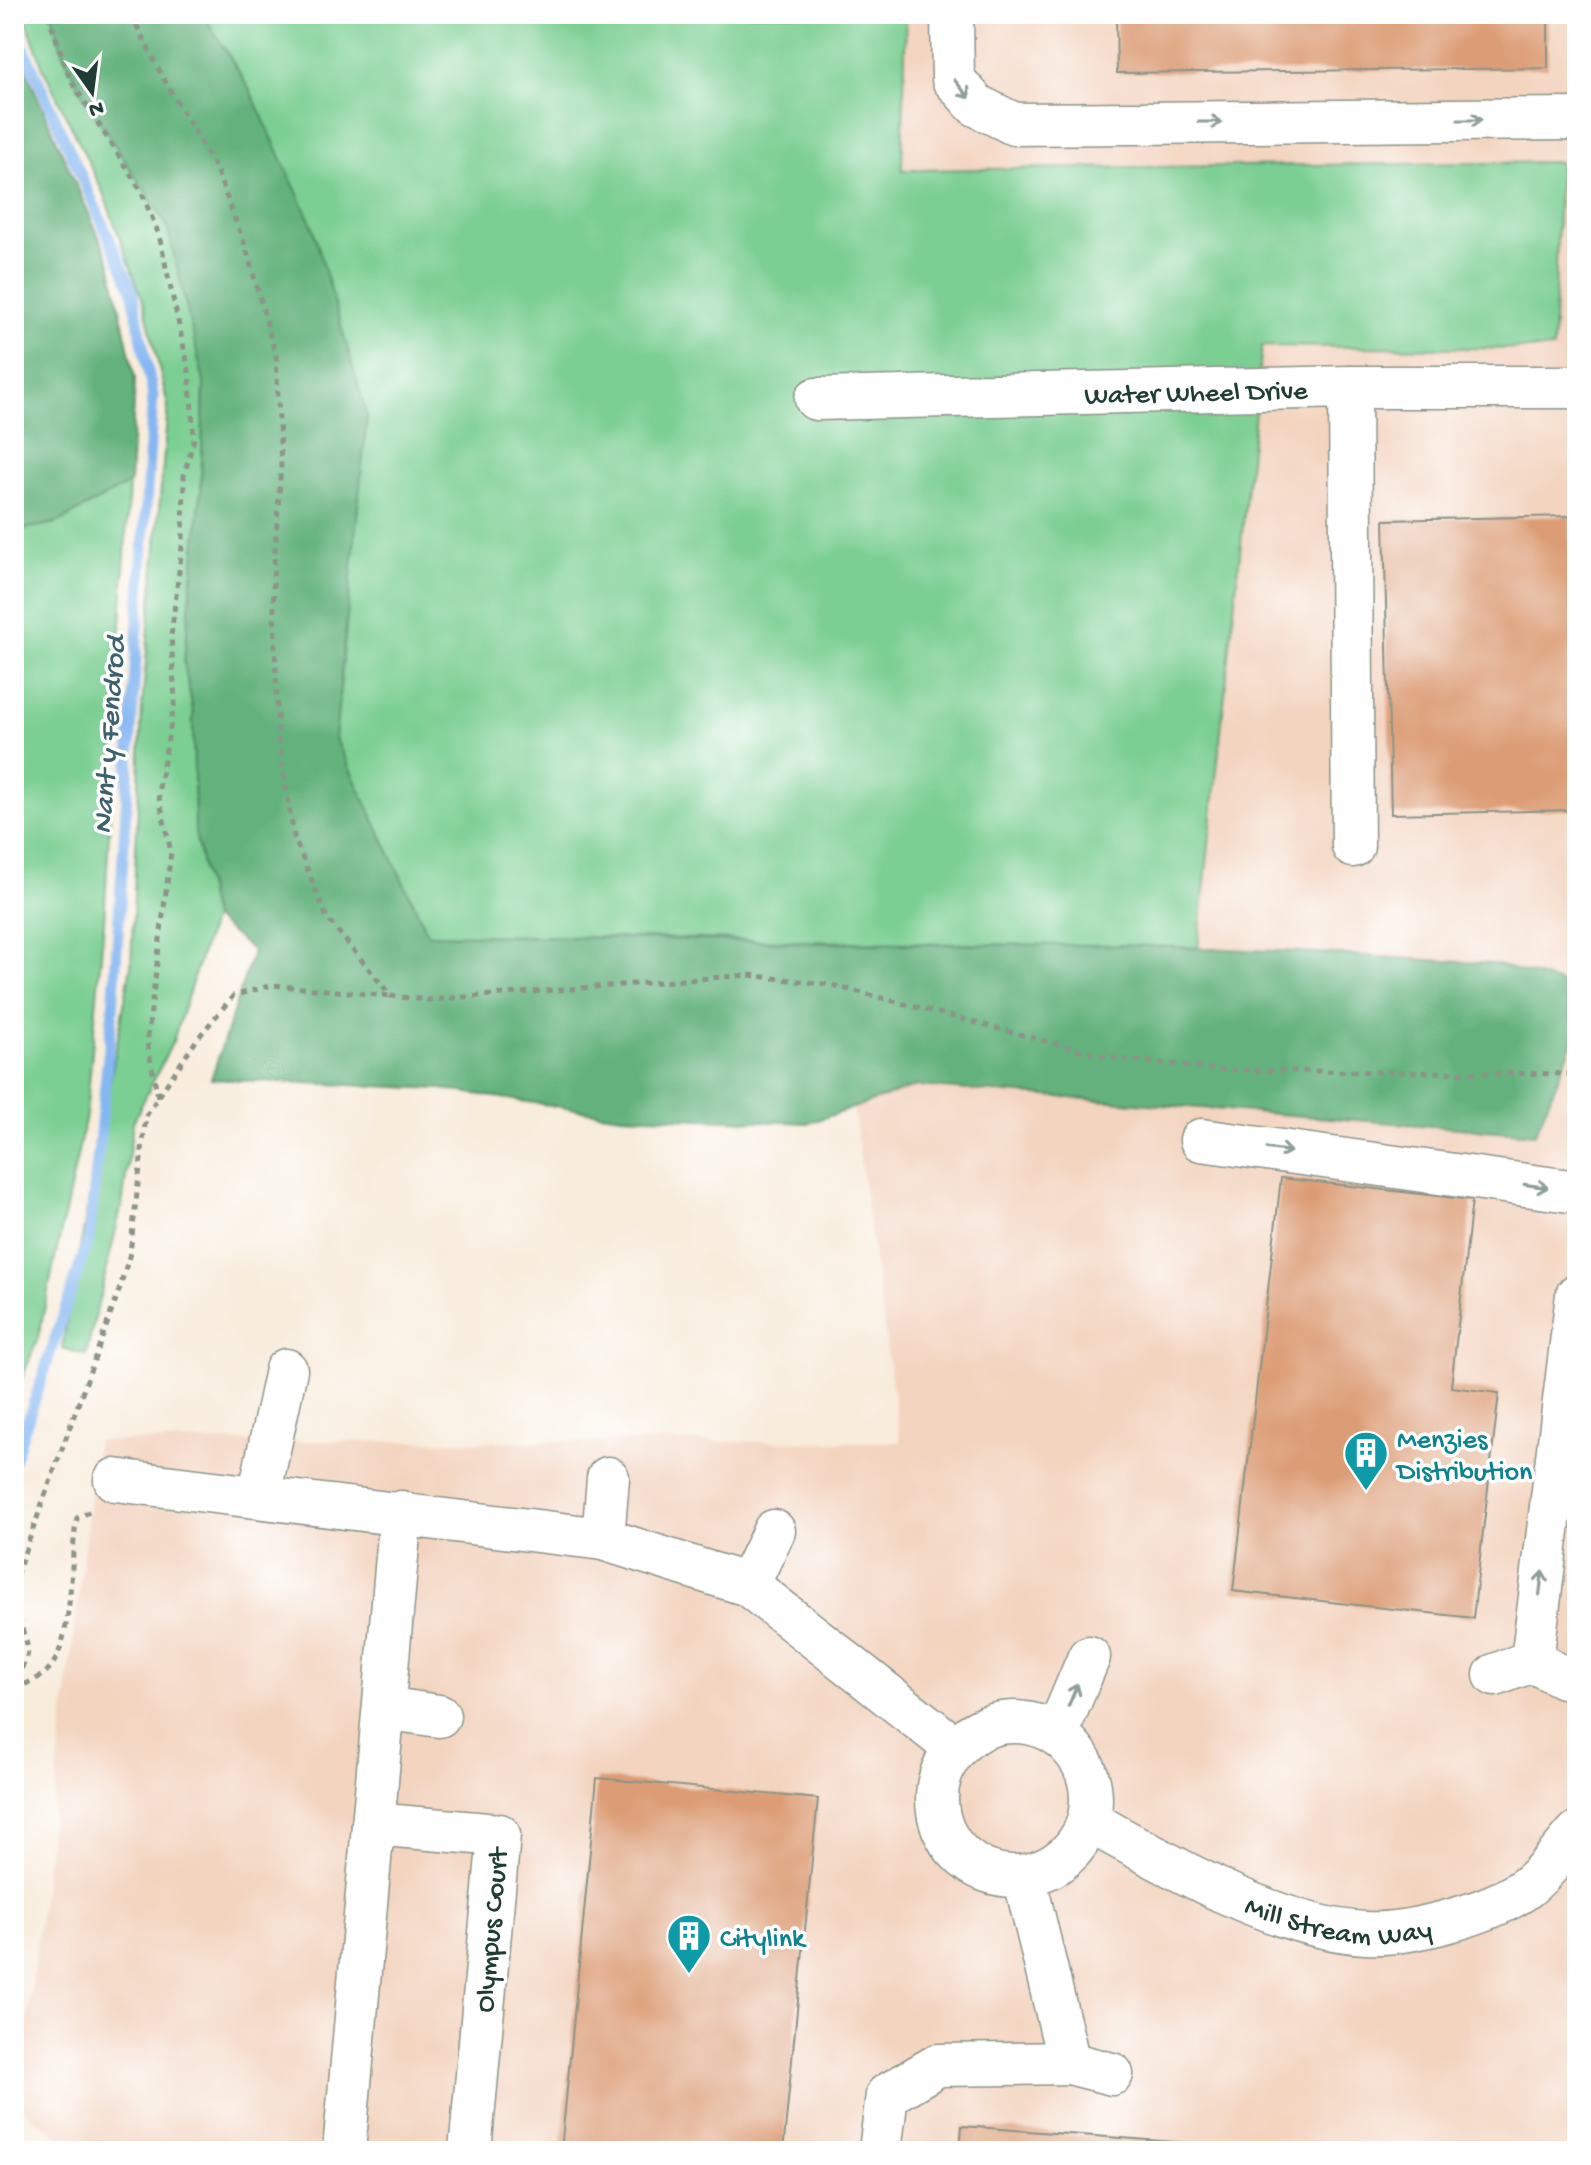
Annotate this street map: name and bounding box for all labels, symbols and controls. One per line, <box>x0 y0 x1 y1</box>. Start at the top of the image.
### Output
north arrow <box>52 52 132 132</box>
one-way arrow <box>953 78 971 98</box>
text: N <box>86 93 106 122</box>
one-way arrow <box>1456 112 1483 128</box>
one-way arrow <box>1196 114 1223 130</box>
street label: Water Wheel Drive <box>1084 376 1309 414</box>
water label: Nant y Fendrod <box>87 632 136 835</box>
one-way arrow <box>1265 1143 1291 1158</box>
one-way arrow <box>1523 1179 1548 1194</box>
place label: Menzies Distribution <box>1395 1425 1533 1490</box>
building icon: Menzies Distribution <box>1342 1429 1390 1492</box>
one-way arrow <box>1534 1571 1549 1596</box>
one-way arrow <box>1067 1683 1082 1708</box>
street label: Olympus Court <box>470 1844 517 2014</box>
street label: Mill Stream Way <box>1239 1891 1435 1955</box>
building icon: Citylink <box>665 1912 713 1975</box>
place label: Citylink <box>720 1924 807 1957</box>

